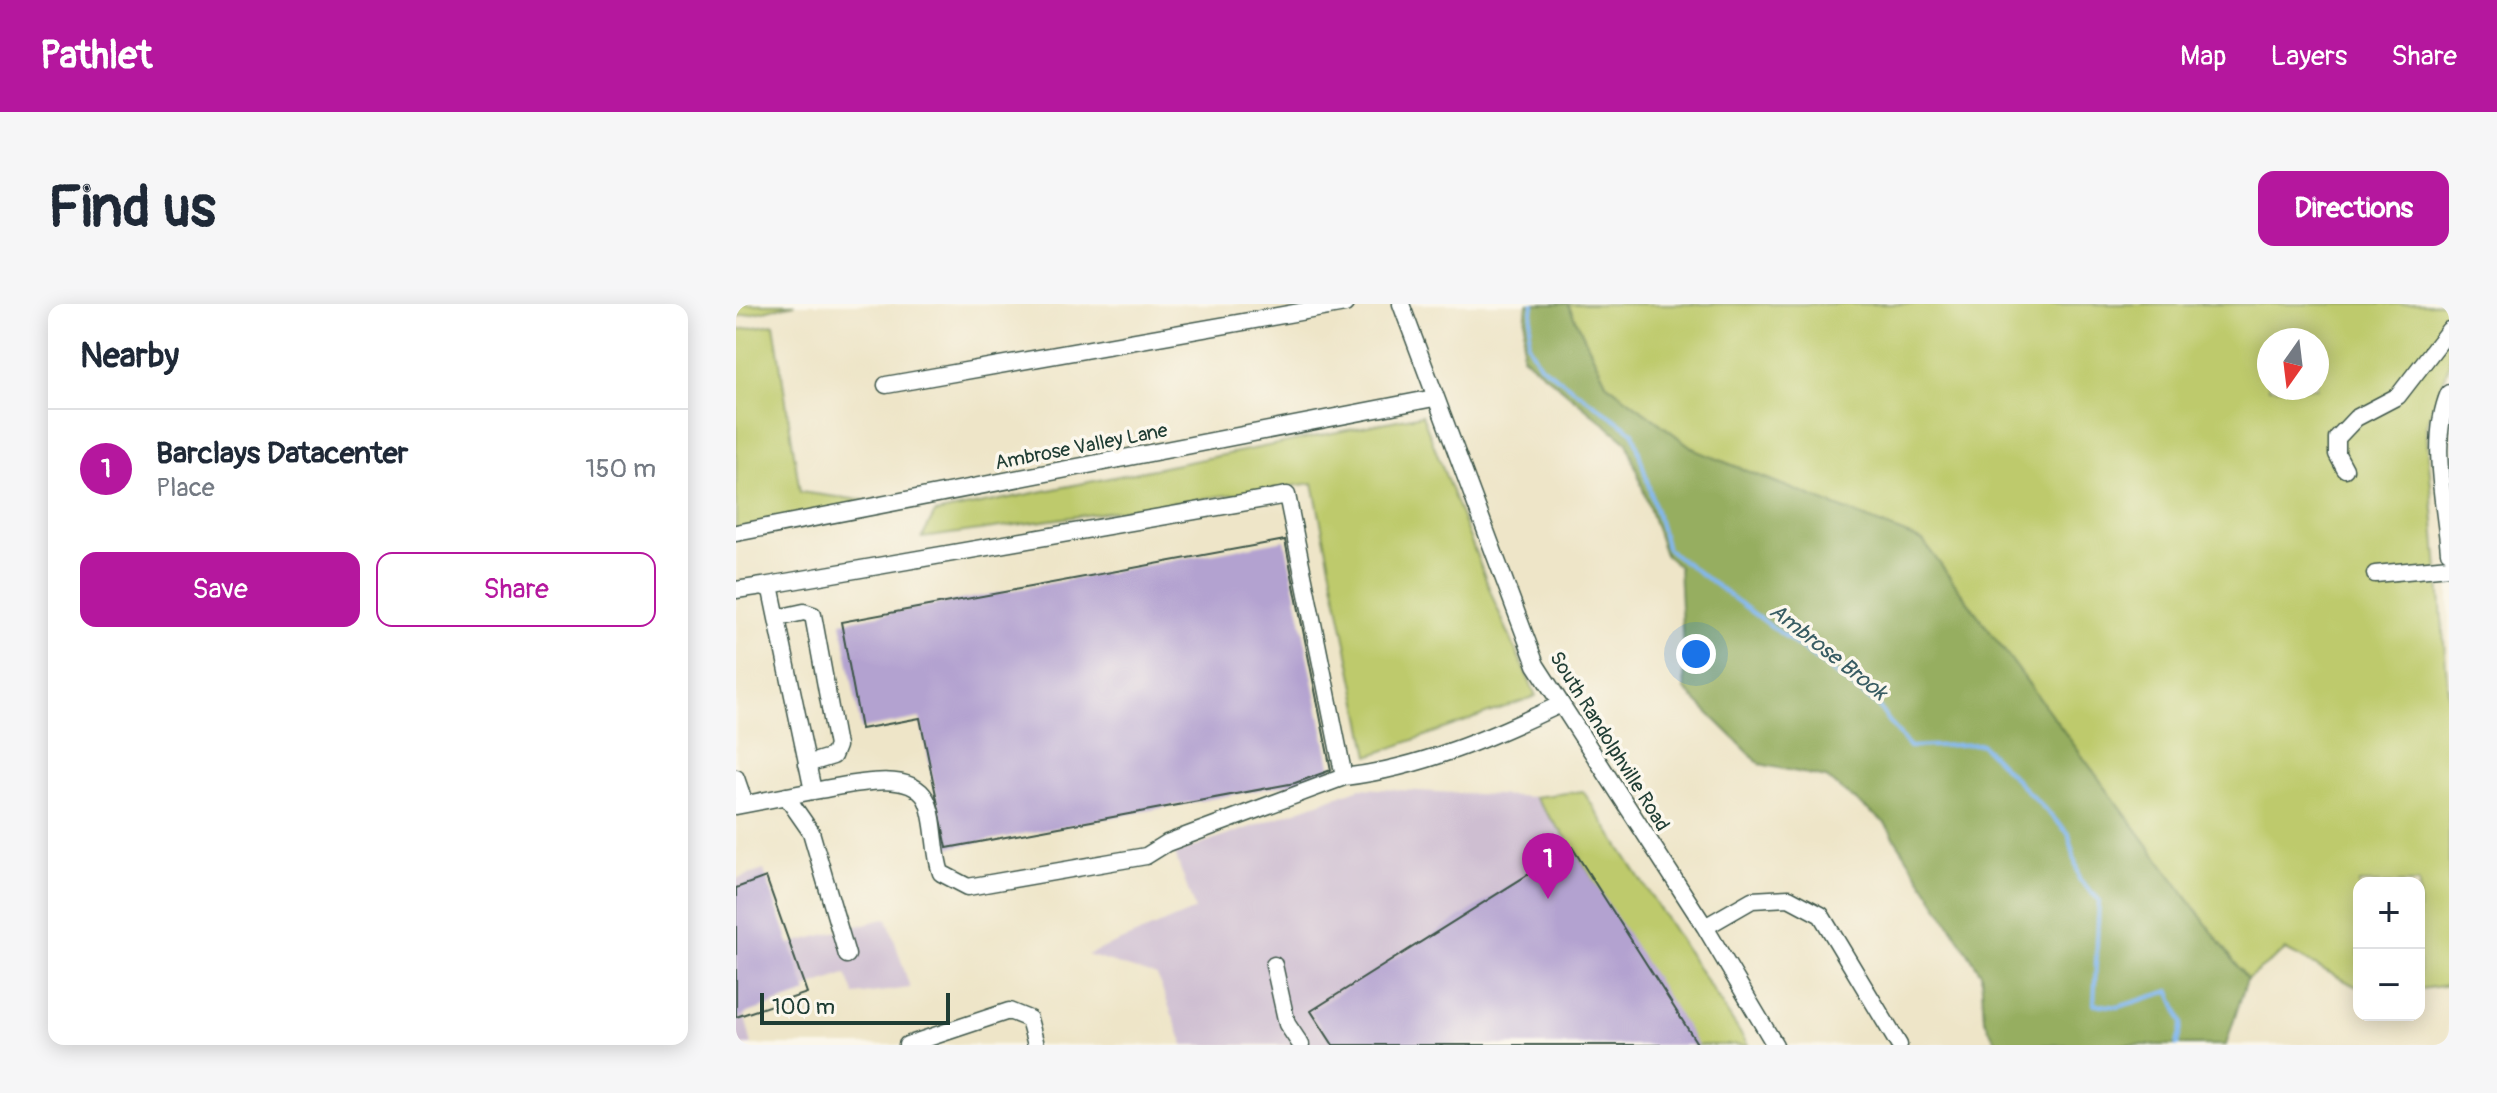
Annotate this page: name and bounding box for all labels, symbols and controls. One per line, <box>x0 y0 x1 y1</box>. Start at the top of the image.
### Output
text: Pathlet <box>40 32 152 80</box>
text: Map <box>2180 39 2226 74</box>
text: Layers <box>2270 39 2347 74</box>
text: Share <box>2391 39 2457 74</box>
button: Directions <box>2258 171 2449 246</box>
text: Find us <box>48 174 216 243</box>
north arrow <box>2257 328 2329 400</box>
text: Nearby <box>80 335 179 378</box>
street label: Ambrose Valley Lane <box>993 417 1170 476</box>
text: Barclays Datacenter <box>156 435 408 472</box>
text: 1 <box>101 453 111 485</box>
text: 150 m <box>585 453 656 485</box>
text: Place <box>156 472 215 504</box>
button: Save <box>80 552 360 627</box>
button: Share <box>376 552 656 627</box>
water label: Ambrose Brook <box>1764 597 1894 708</box>
your location <box>1676 634 1716 674</box>
street label: South Randolphville Road <box>1544 647 1675 836</box>
pin: 1 <box>1522 833 1574 899</box>
map controls <box>2353 877 2425 1021</box>
button: + <box>2353 877 2425 949</box>
button: − <box>2353 949 2425 1021</box>
scale bar <box>760 989 950 1025</box>
text: 100 m <box>772 993 835 1021</box>

